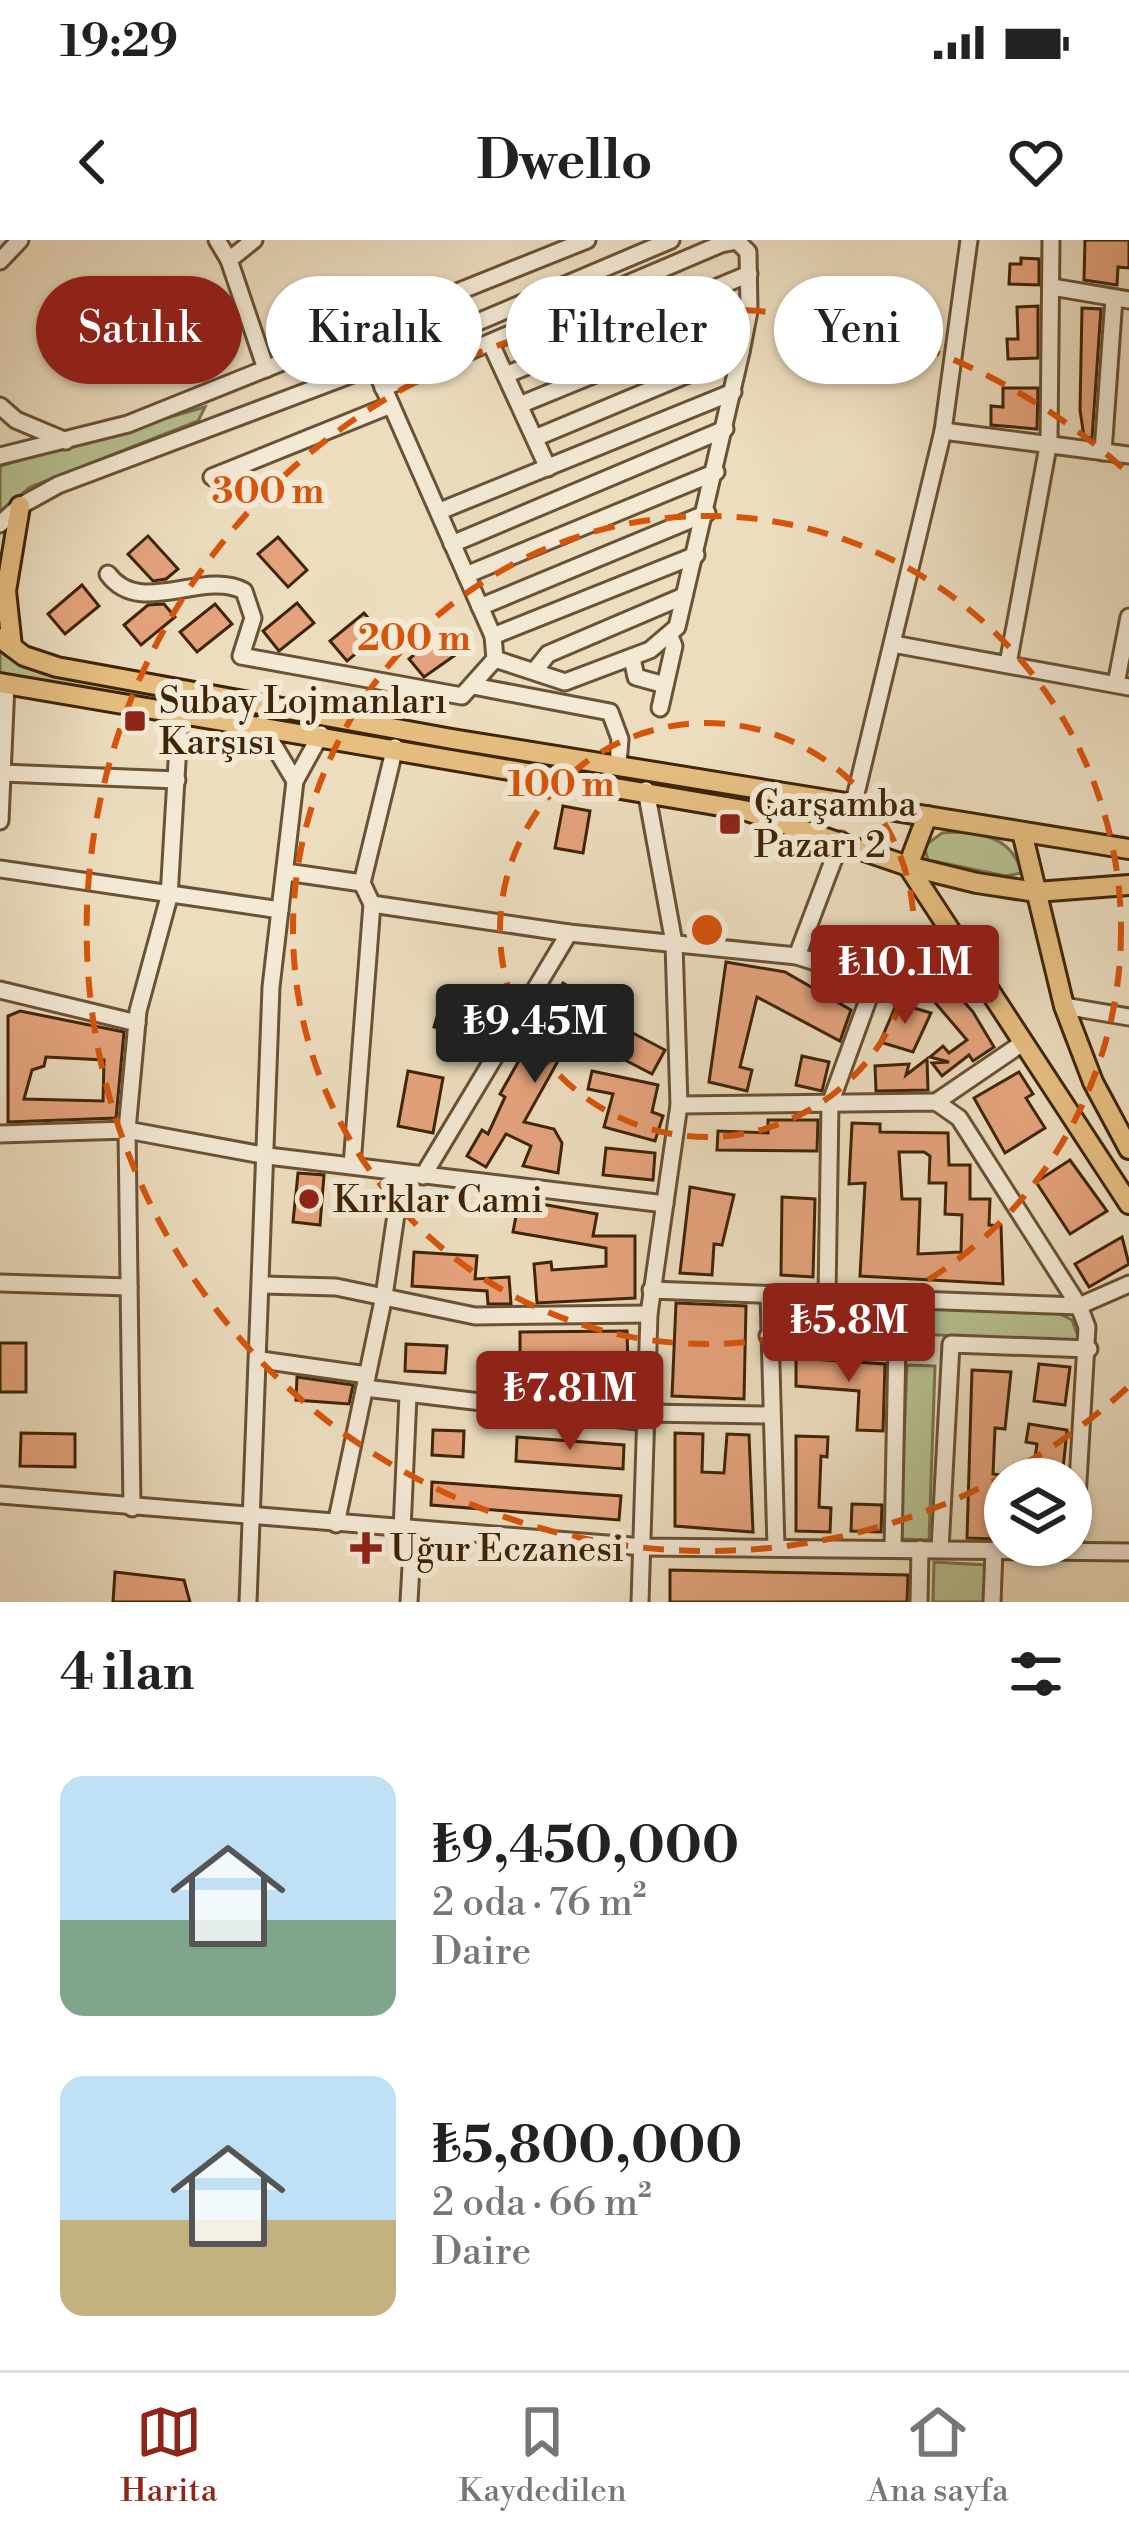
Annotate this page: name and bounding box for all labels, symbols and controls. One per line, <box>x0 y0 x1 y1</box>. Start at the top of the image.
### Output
text: 19:29 <box>60 14 178 71</box>
text: Dwello <box>476 128 653 196</box>
icon: back <box>60 129 126 195</box>
icon: heart <box>1003 129 1069 195</box>
chip: Satılık <box>36 276 242 384</box>
chip: Kiralık <box>266 276 482 384</box>
chip: Filtreler <box>506 276 750 384</box>
chip: Yeni <box>774 276 943 384</box>
text: 300 m <box>212 470 325 515</box>
text: 200 m <box>357 617 471 662</box>
place label: Subay Lojmanları Karşısı <box>159 680 447 766</box>
marker: Subay Lojmanları Karşısı <box>122 708 148 734</box>
text: 100 m <box>508 763 615 808</box>
place label: Çarşamba Pazarı 2 <box>754 783 918 869</box>
marker: Çarşamba Pazarı 2 <box>717 811 743 837</box>
centre of rings <box>686 909 728 951</box>
pin: ₺10.1M <box>807 925 1003 1027</box>
text: ₺10.1M <box>838 939 972 988</box>
pin: ₺9.45M <box>437 984 633 1086</box>
text: ₺9.45M <box>463 998 607 1047</box>
place label: Kırklar Cami <box>333 1179 543 1224</box>
marker: Kırklar Cami <box>296 1186 322 1212</box>
pin: ₺5.8M <box>765 1283 933 1385</box>
text: ₺5.8M <box>790 1297 908 1346</box>
pin: ₺7.81M <box>472 1351 668 1453</box>
text: ₺7.81M <box>503 1365 637 1414</box>
map controls <box>984 1458 1092 1566</box>
button: layers <box>984 1458 1092 1566</box>
place label: Uğur Eczanesi <box>390 1528 624 1573</box>
marker: Uğur Eczanesi <box>353 1535 379 1561</box>
icon: filters <box>1003 1641 1069 1707</box>
text: 4 ilan <box>60 1642 194 1706</box>
text: ₺9,450,000 <box>432 1815 739 1879</box>
icon: home <box>156 1824 300 1968</box>
text: 2 oda · 76 m² <box>432 1879 647 1928</box>
text: Daire <box>432 1928 531 1977</box>
text: ₺5,800,000 <box>432 2115 742 2179</box>
icon: home <box>156 2124 300 2268</box>
text: 2 oda · 66 m² <box>432 2179 652 2228</box>
text: Daire <box>432 2228 531 2277</box>
tab: Harita <box>120 2399 218 2512</box>
tab: Kaydedilen <box>458 2399 627 2512</box>
tab: Ana sayfa <box>867 2399 1009 2512</box>

